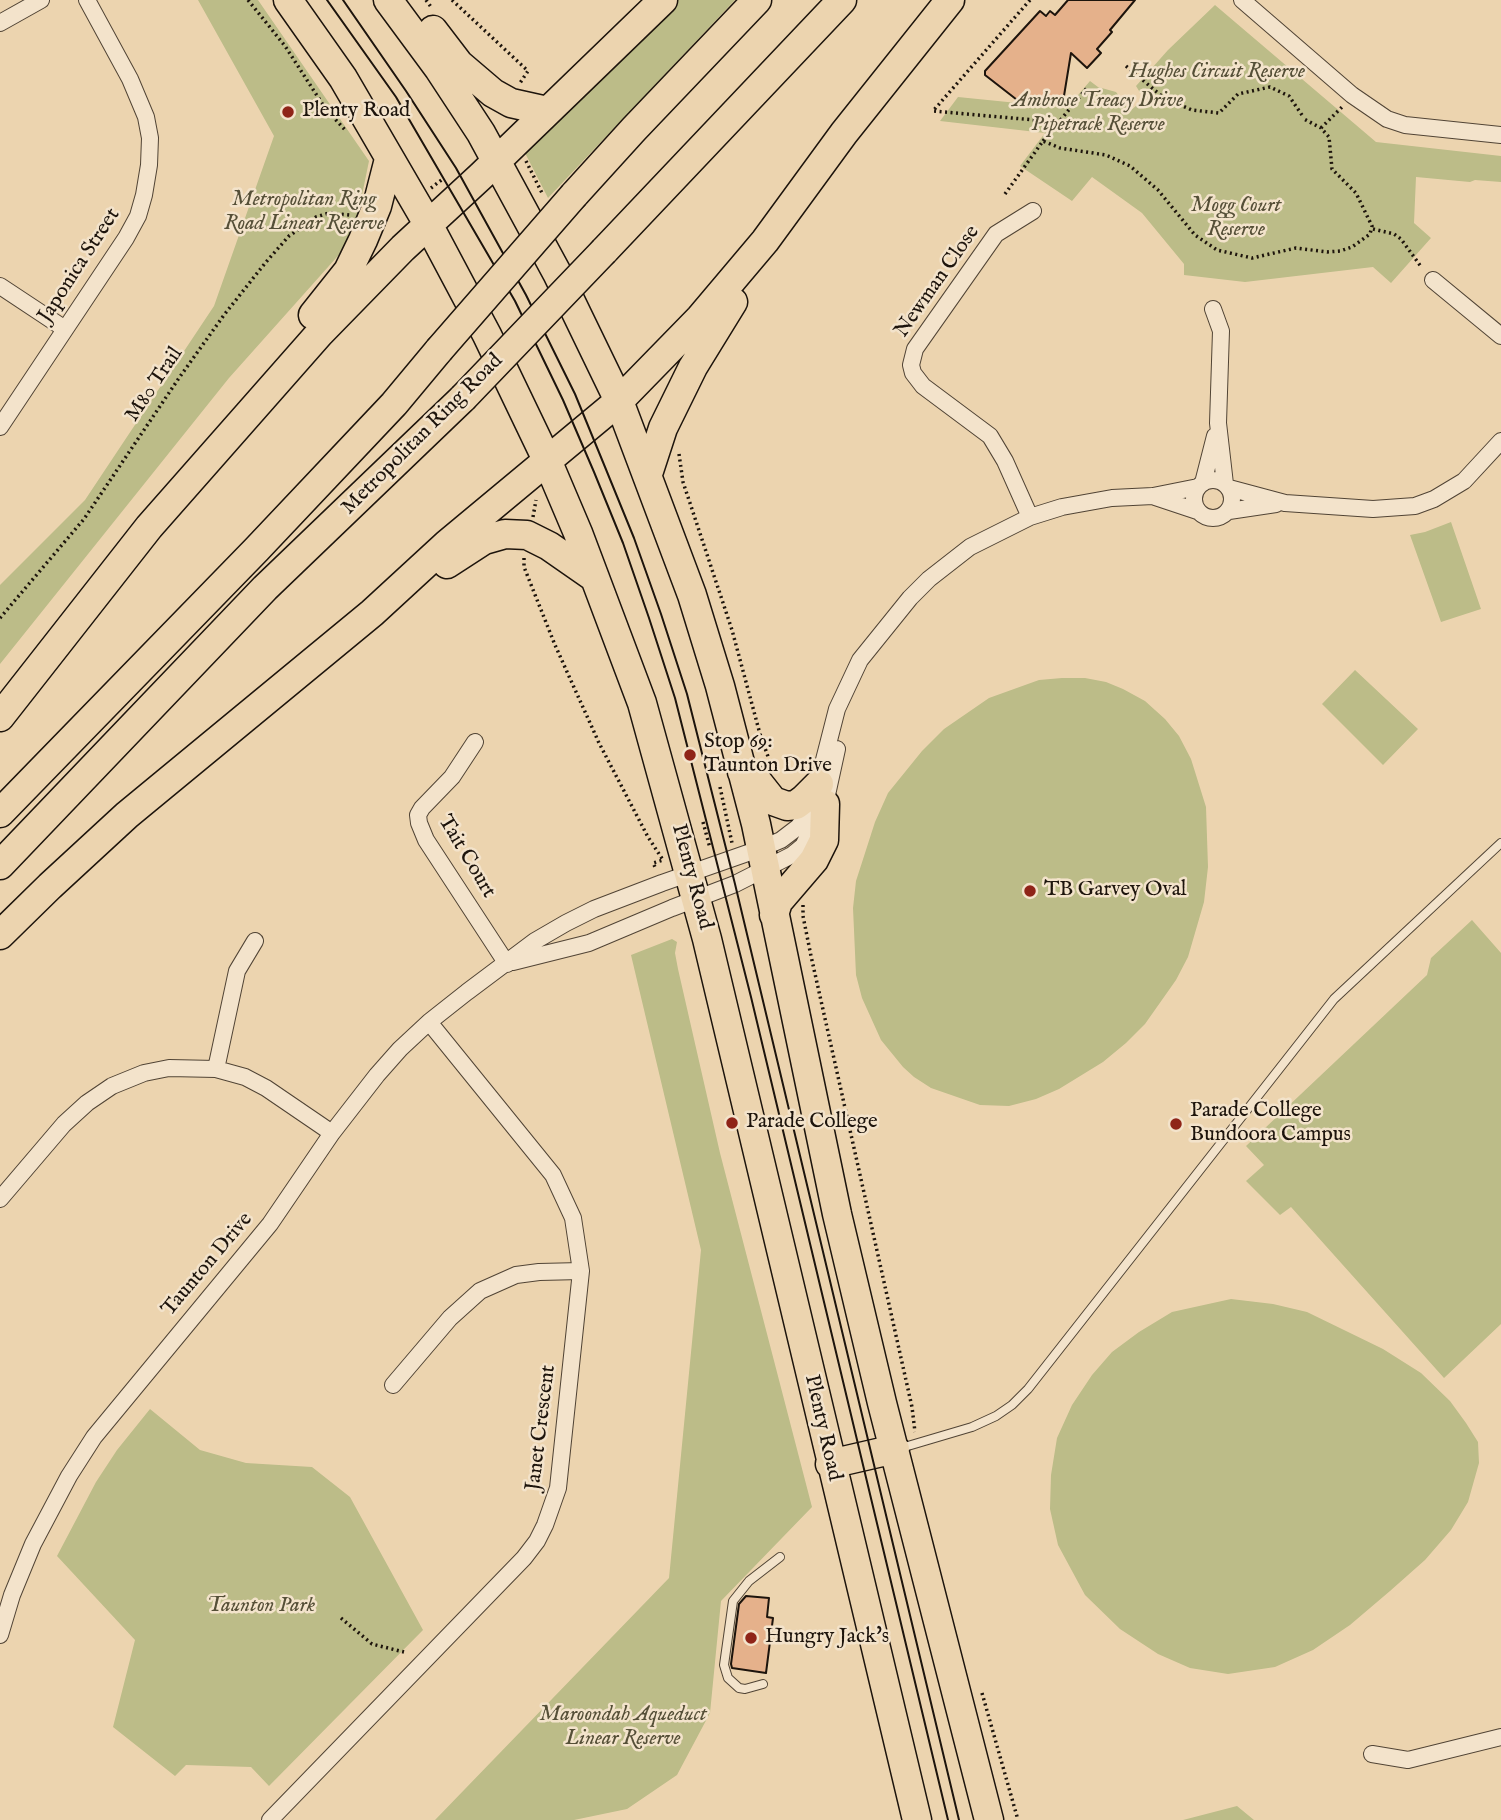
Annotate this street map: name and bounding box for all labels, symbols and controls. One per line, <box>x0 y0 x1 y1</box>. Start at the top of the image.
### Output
park label: Hughes Circuit Reserve <box>1129 60 1305 86</box>
park label: Ambrose Treacy Drive Pipetrack Reserve <box>1013 89 1183 139</box>
place label: Plenty Road <box>302 99 410 125</box>
marker: Plenty Road <box>280 104 296 120</box>
park label: Metropolitan Ring Road Linear Reserve <box>224 188 384 238</box>
park label: Mogg Court Reserve <box>1191 194 1281 244</box>
street label: Japonica Street <box>34 204 126 328</box>
street label: Newman Close <box>890 221 986 343</box>
street label: M80 Trail <box>121 343 189 427</box>
street label: Metropolitan Ring Road <box>337 349 509 521</box>
place label: Stop 69: Taunton Drive <box>704 730 832 780</box>
marker: Stop 69: Taunton Drive <box>682 747 698 763</box>
street label: Tait Court <box>431 811 501 903</box>
street label: Plenty Road <box>665 822 717 932</box>
place label: TB Garvey Oval <box>1044 878 1187 904</box>
marker: TB Garvey Oval <box>1022 883 1038 899</box>
place label: Parade College Bundoora Campus <box>1190 1099 1351 1149</box>
place label: Parade College <box>746 1110 878 1136</box>
marker: Parade College <box>724 1115 740 1131</box>
marker: Parade College Bundoora Campus <box>1168 1116 1184 1132</box>
street label: Taunton Drive <box>157 1208 259 1322</box>
street label: Janet Crescent <box>522 1364 562 1492</box>
street label: Plenty Road <box>798 1372 846 1484</box>
park label: Taunton Park <box>207 1594 315 1620</box>
place label: Hungry Jack's <box>765 1625 889 1651</box>
marker: Hungry Jack's <box>743 1630 759 1646</box>
park label: Maroondah Aqueduct Linear Reserve <box>539 1703 707 1753</box>

